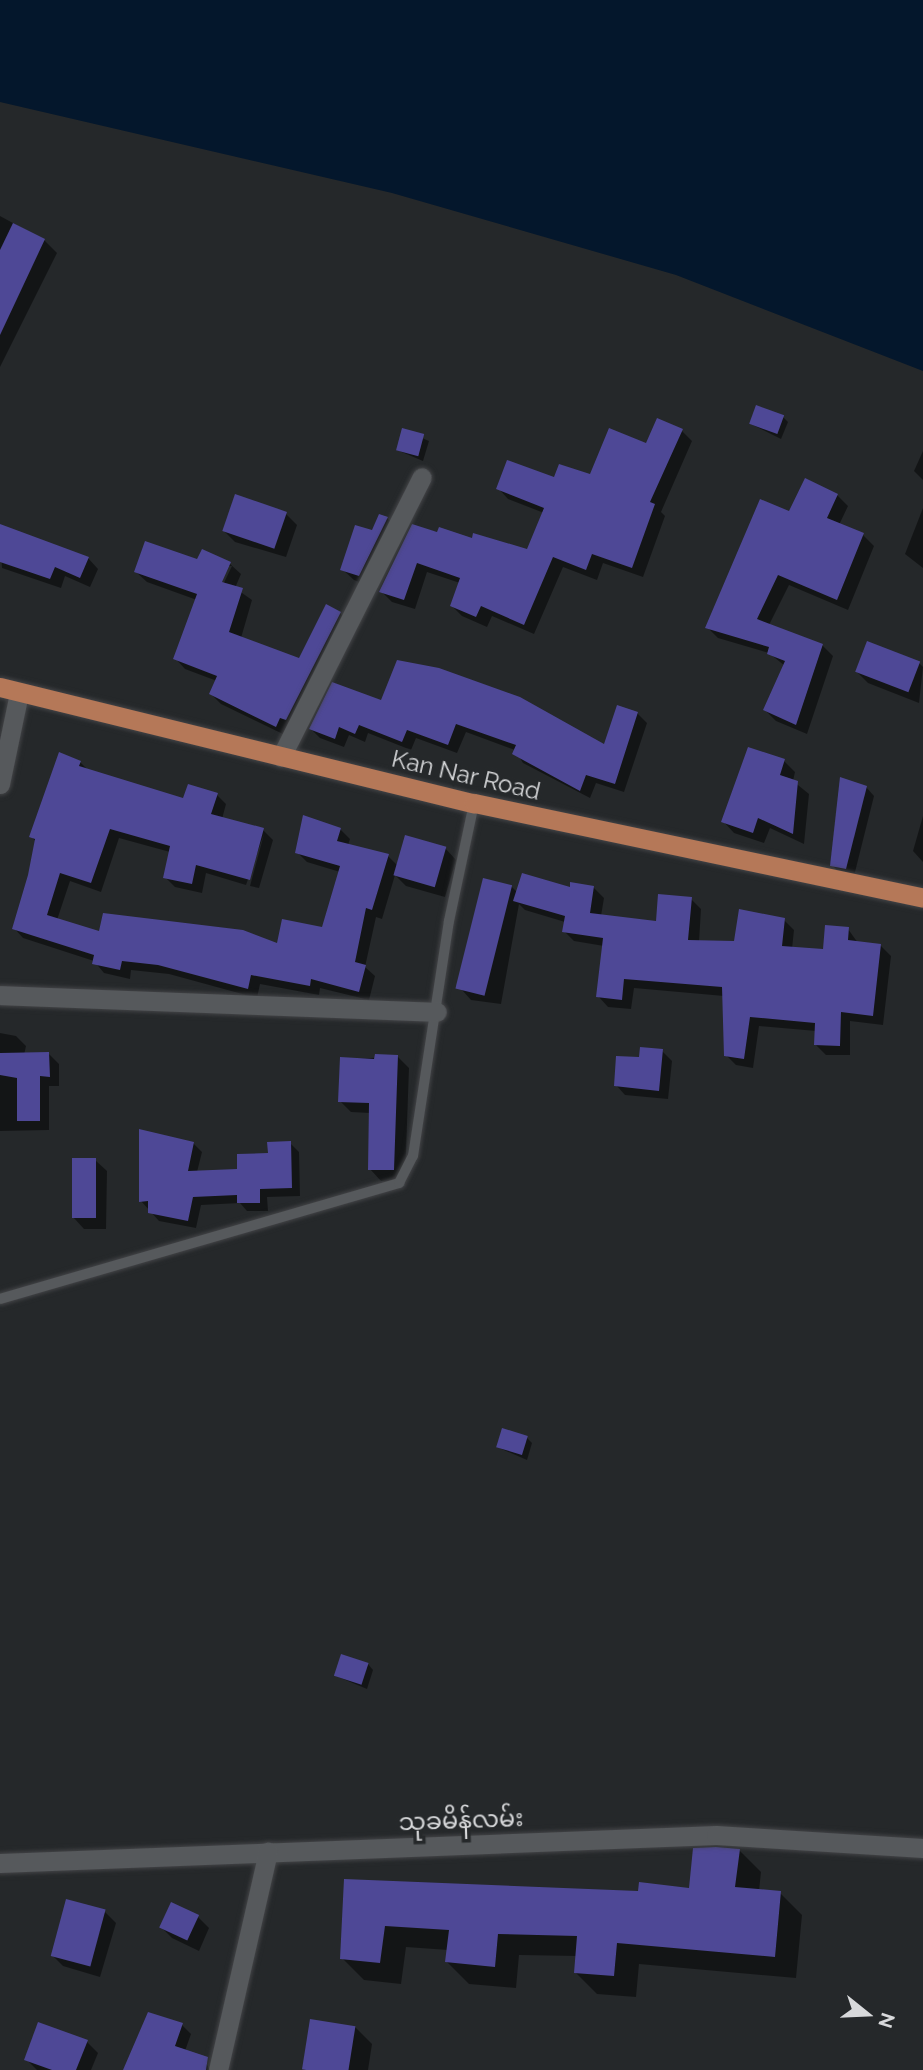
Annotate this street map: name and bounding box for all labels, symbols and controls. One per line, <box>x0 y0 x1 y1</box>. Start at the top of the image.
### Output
street label: Kan Nar Road <box>389 744 543 806</box>
street label: သုခမိန်လမ်း <box>398 1803 524 1837</box>
north arrow <box>832 1979 902 2049</box>
text: N <box>874 2010 900 2031</box>

